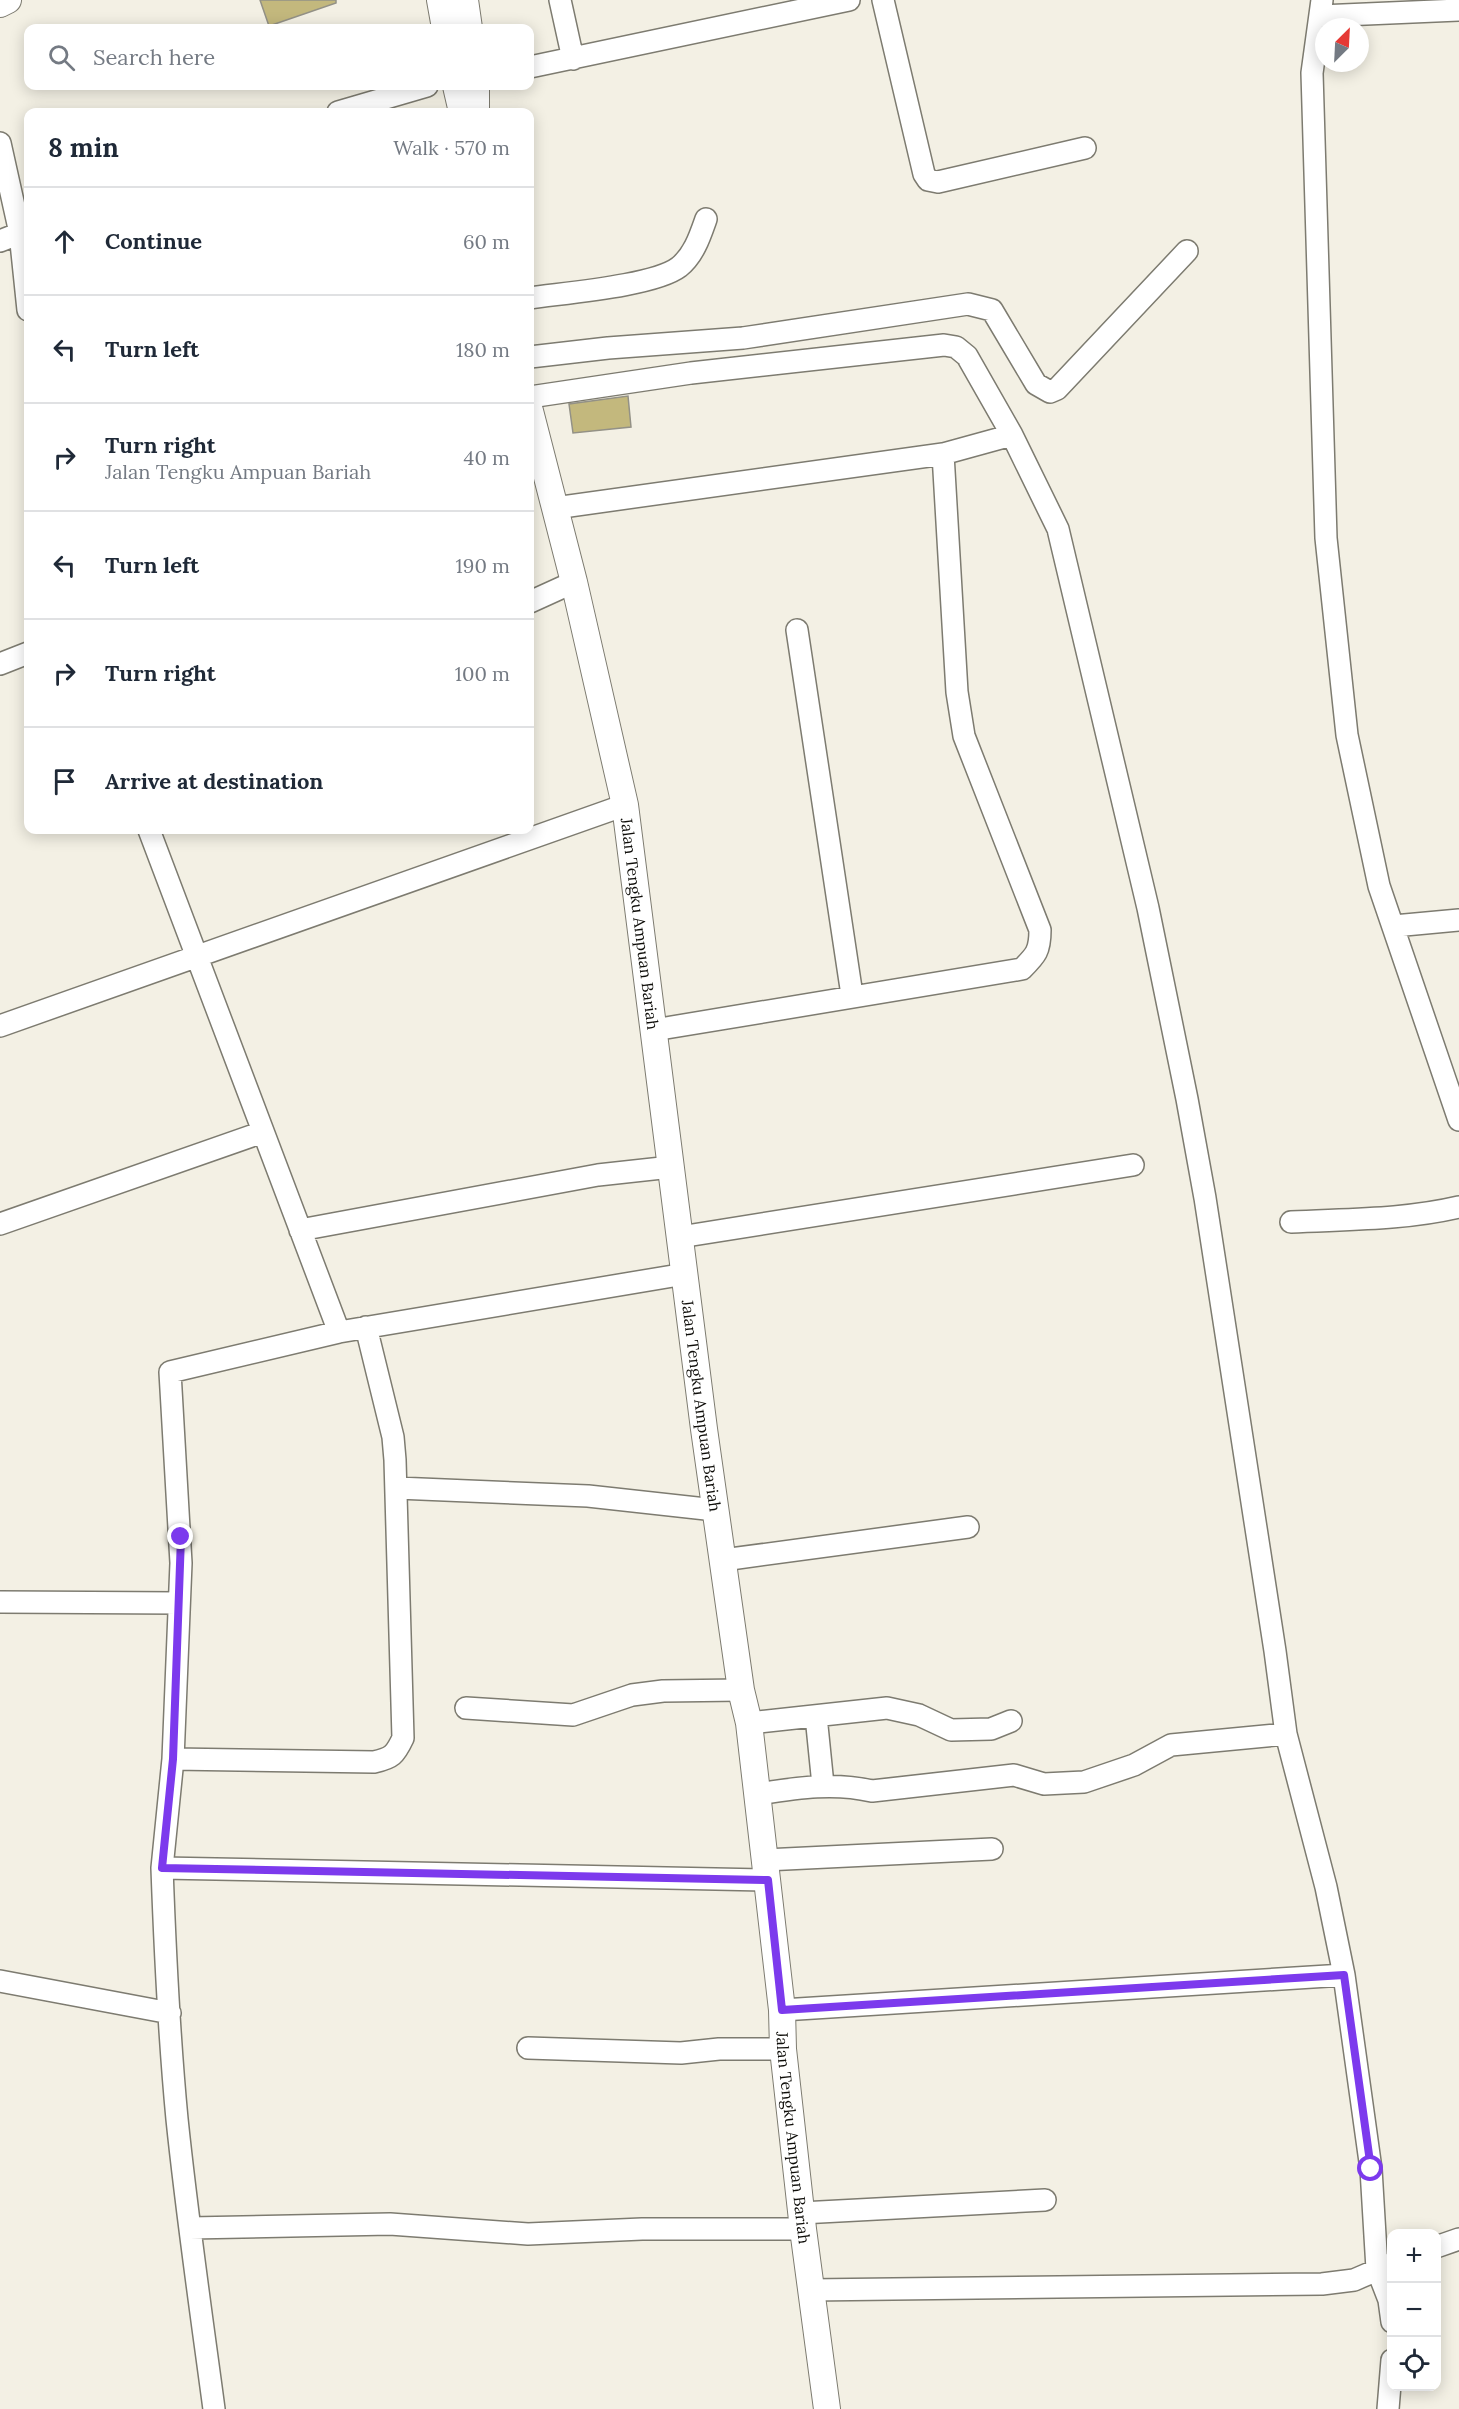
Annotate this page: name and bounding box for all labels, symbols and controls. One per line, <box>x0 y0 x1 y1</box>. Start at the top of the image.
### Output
north arrow <box>1315 18 1369 72</box>
search box <box>24 24 534 90</box>
icon: search <box>45 41 78 74</box>
text: Search here <box>93 43 215 71</box>
text: 8 min <box>48 131 119 164</box>
text: Walk · 570 m <box>393 135 510 160</box>
icon: ahead <box>48 225 81 258</box>
text: Continue <box>105 227 202 255</box>
text: 60 m <box>463 229 510 254</box>
icon: left <box>48 333 81 366</box>
text: Turn left <box>105 335 199 363</box>
text: 180 m <box>456 337 510 362</box>
text: Turn right <box>105 431 216 459</box>
icon: right <box>48 441 81 474</box>
text: 40 m <box>464 445 510 470</box>
text: Jalan Tengku Ampuan Bariah <box>105 459 371 484</box>
icon: left <box>48 549 81 582</box>
text: Turn left <box>105 551 199 579</box>
text: 190 m <box>456 553 510 578</box>
icon: right <box>48 657 81 690</box>
text: Turn right <box>105 659 216 687</box>
text: 100 m <box>455 661 510 686</box>
icon: arrive <box>48 765 81 798</box>
text: Arrive at destination <box>105 767 323 795</box>
street label: Jalan Tengku Ampuan Bariah <box>617 816 663 1031</box>
street label: Jalan Tengku Ampuan Bariah <box>678 1298 726 1513</box>
route end <box>167 1523 193 1549</box>
street label: Jalan Tengku Ampuan Bariah <box>773 2030 815 2245</box>
route start <box>1357 2155 1383 2181</box>
map controls <box>1387 2229 1441 2391</box>
button: + <box>1387 2229 1441 2283</box>
button: − <box>1387 2283 1441 2337</box>
button: locate <box>1387 2337 1441 2391</box>

